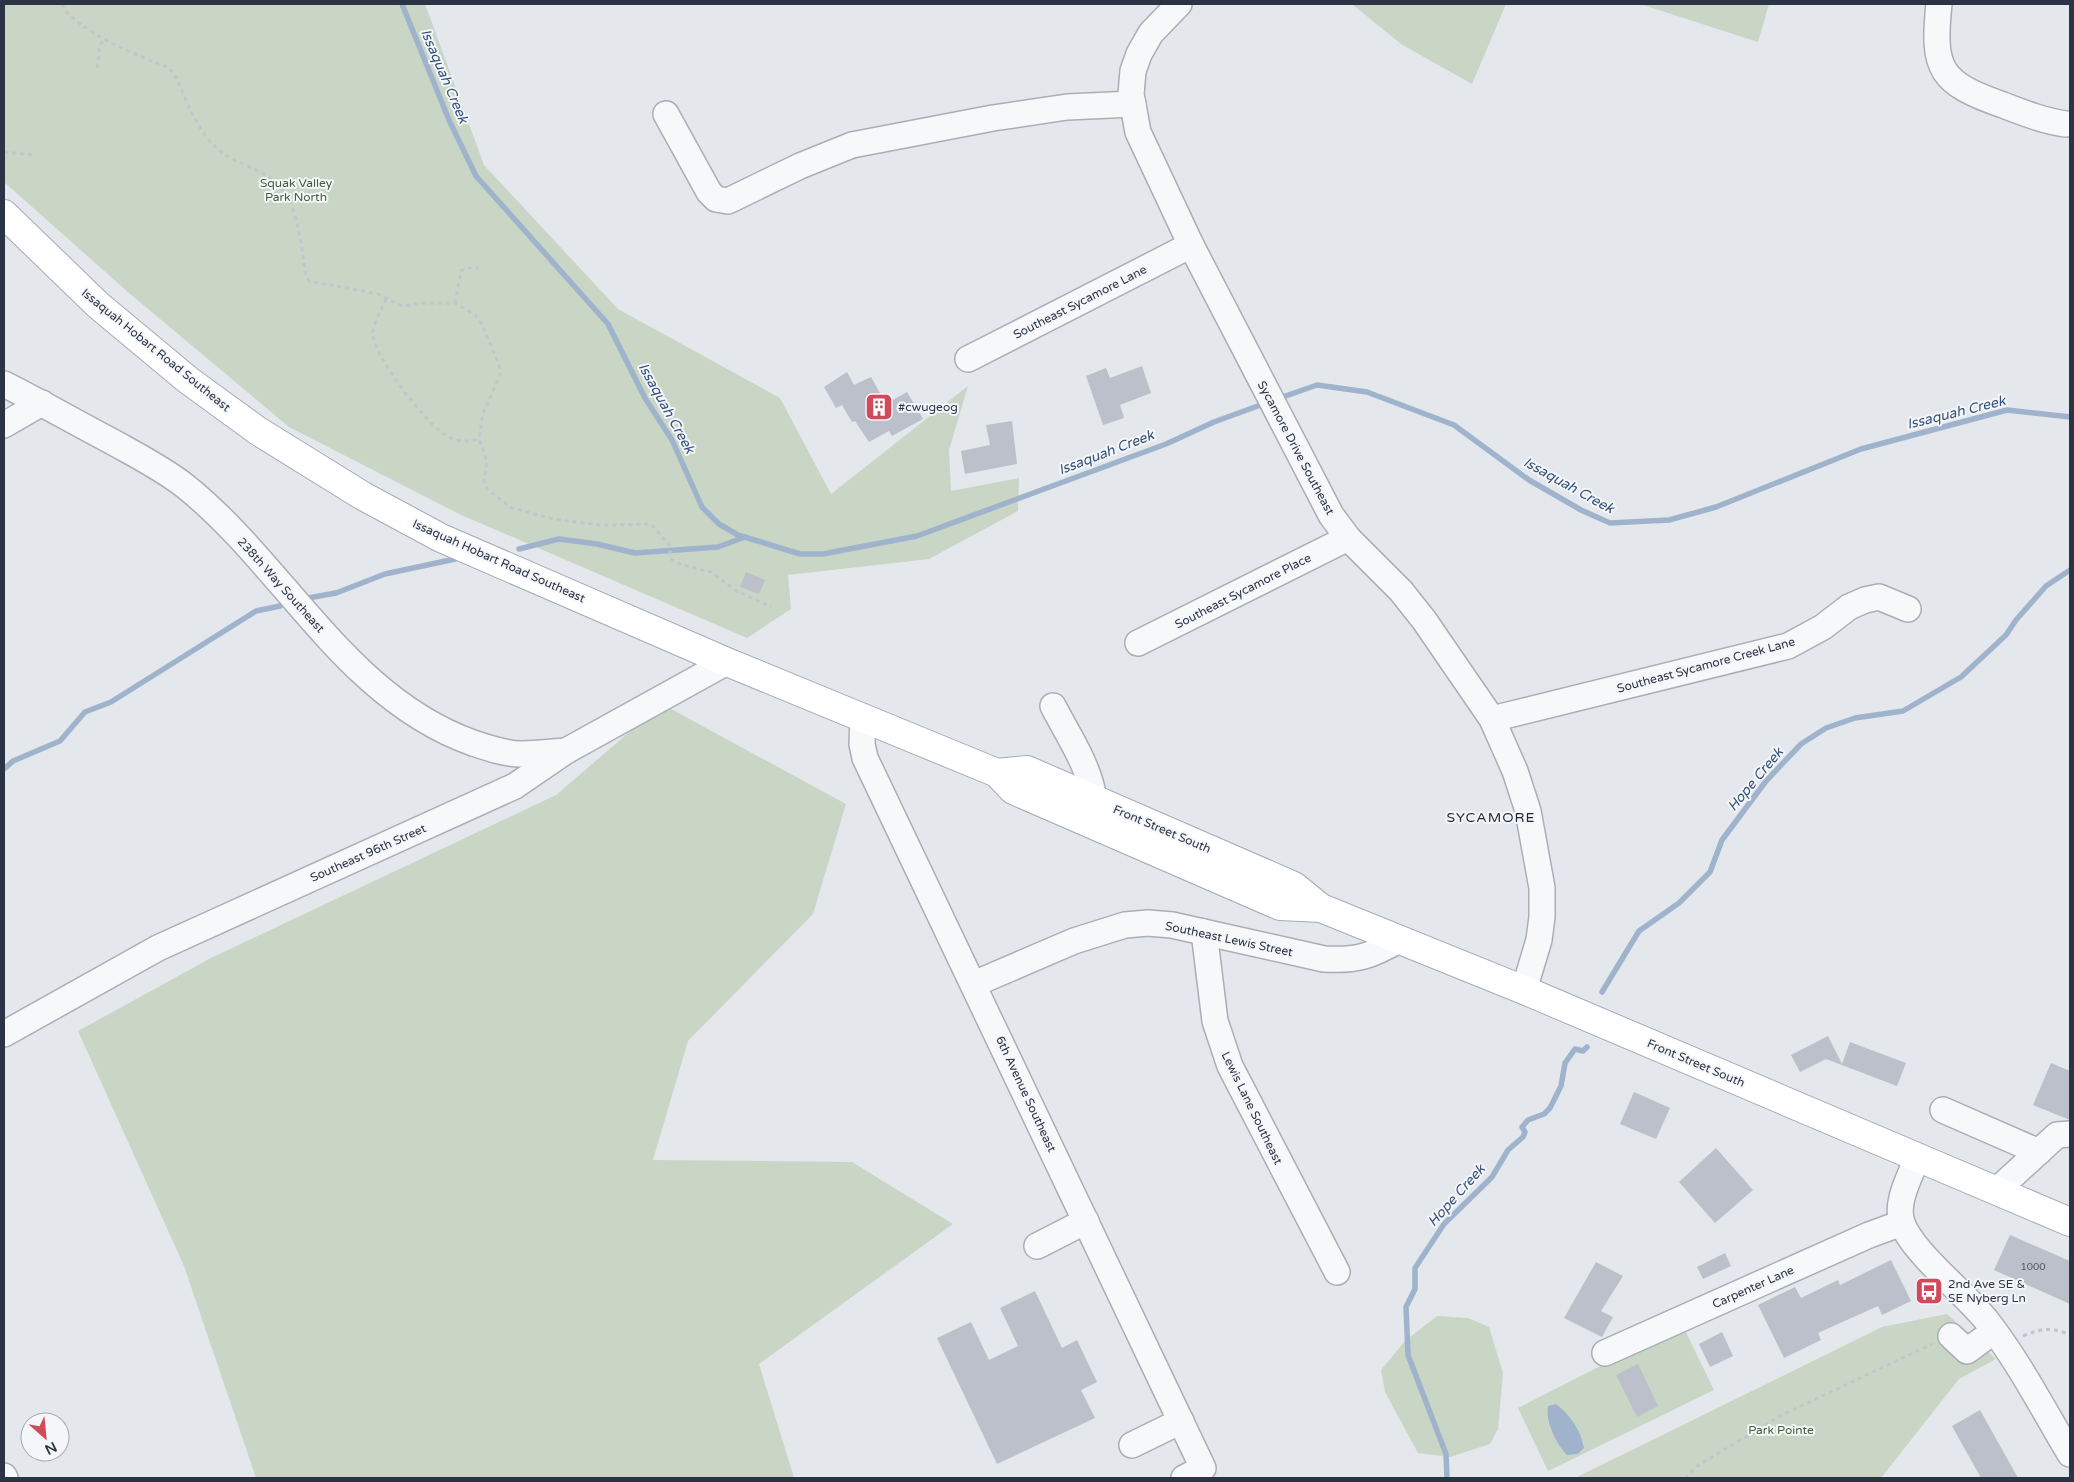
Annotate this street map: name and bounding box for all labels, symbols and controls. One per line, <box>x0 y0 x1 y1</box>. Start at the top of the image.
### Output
water label: Issaquah Creek <box>417 26 473 127</box>
park label: Squak Valley Park North <box>260 176 333 204</box>
street label: Southeast Sycamore Lane <box>1011 262 1149 342</box>
street label: Issaquah Hobart Road Southeast <box>79 286 234 415</box>
water label: Issaquah Creek <box>635 360 699 458</box>
street label: Sycamore Drive Southeast <box>1255 379 1337 518</box>
building icon: #cwugeog <box>864 392 894 422</box>
water label: Issaquah Creek <box>1905 392 2008 433</box>
place label: #cwugeog <box>898 400 958 414</box>
water label: Issaquah Creek <box>1056 426 1158 478</box>
water label: Issaquah Creek <box>1521 454 1618 518</box>
street label: Issaquah Hobart Road Southeast <box>411 516 588 606</box>
street label: 238th Way Southeast <box>235 535 328 636</box>
street label: Southeast Sycamore Place <box>1173 550 1314 631</box>
street label: Southeast Sycamore Creek Lane <box>1615 634 1797 696</box>
water label: Hope Creek <box>1724 743 1788 814</box>
street label: Front Street South <box>1111 802 1213 856</box>
district label: SYCAMORE <box>1446 809 1536 826</box>
street label: Southeast 96th Street <box>308 821 428 885</box>
street label: Southeast Lewis Street <box>1164 919 1295 959</box>
street label: 6th Avenue Southeast <box>993 1034 1059 1155</box>
street label: Front Street South <box>1645 1036 1747 1090</box>
street label: Lewis Lane Southeast <box>1219 1049 1286 1167</box>
water label: Hope Creek <box>1424 1160 1490 1230</box>
house number: 1000 <box>2020 1261 2046 1273</box>
street label: Carpenter Lane <box>1710 1263 1796 1311</box>
bus stop icon: 2nd Ave SE & SE Nyberg Ln <box>1914 1276 1944 1306</box>
place label: 2nd Ave SE & SE Nyberg Ln <box>1948 1277 2026 1305</box>
north arrow <box>20 1412 70 1462</box>
park label: Park Pointe <box>1748 1423 1814 1437</box>
text: N <box>42 1438 60 1458</box>

